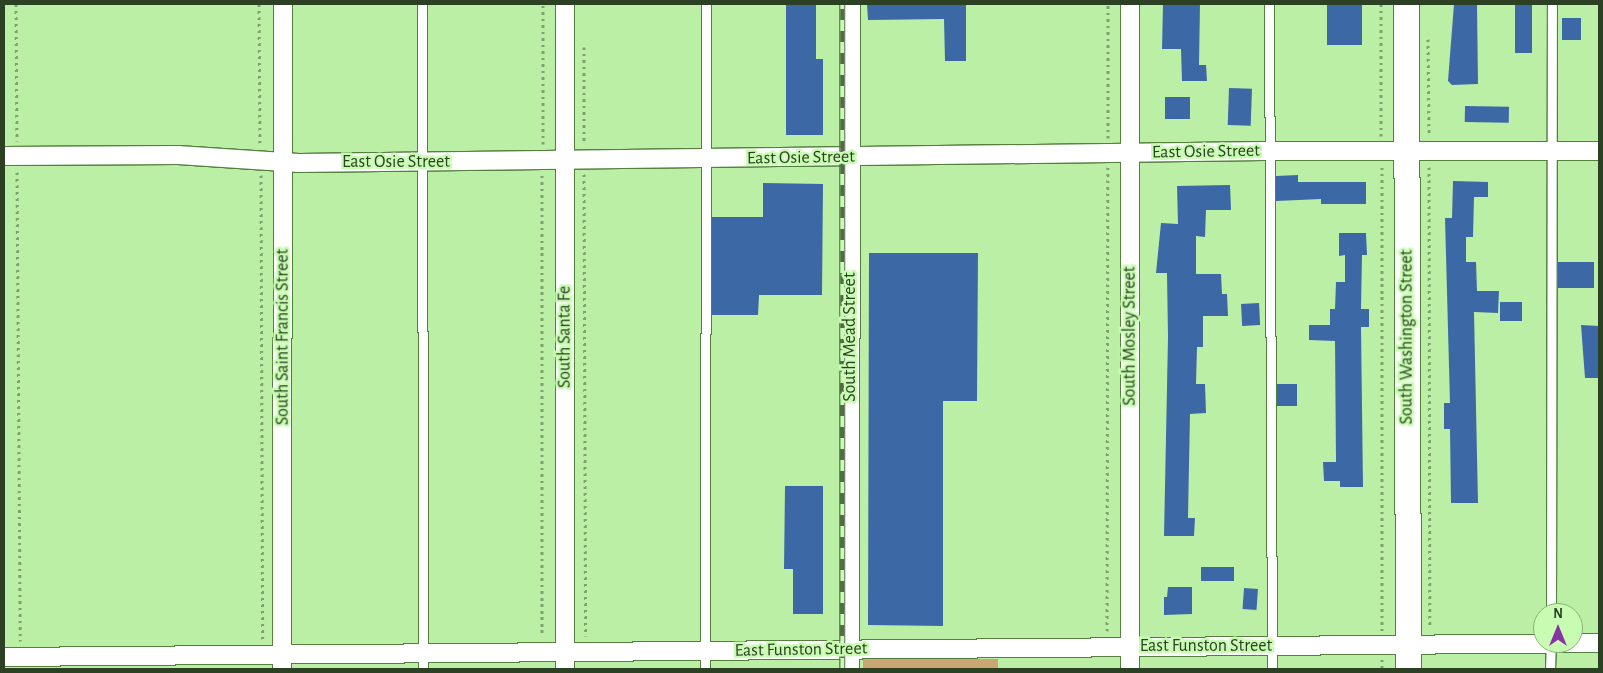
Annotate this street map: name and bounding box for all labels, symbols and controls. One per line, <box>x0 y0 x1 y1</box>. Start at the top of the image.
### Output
street label: East Osie Street <box>1152 140 1260 164</box>
street label: East Osie Street <box>747 146 855 170</box>
street label: East Osie Street <box>342 151 450 173</box>
street label: South Saint Francis Street <box>272 249 294 425</box>
street label: South Washington Street <box>1396 250 1418 424</box>
street label: South Mosley Street <box>1119 266 1141 406</box>
street label: South Mead Street <box>839 272 861 402</box>
street label: South Santa Fe <box>554 286 576 388</box>
north arrow <box>1533 603 1583 653</box>
text: N <box>1553 607 1563 621</box>
street label: East Funston Street <box>1140 635 1272 657</box>
street label: East Funston Street <box>734 638 868 662</box>

